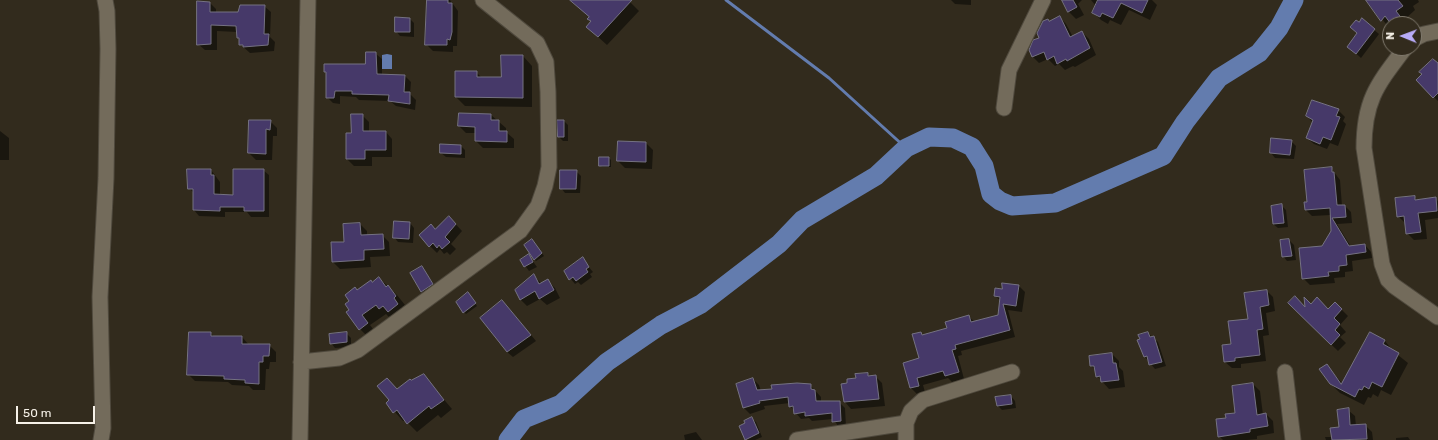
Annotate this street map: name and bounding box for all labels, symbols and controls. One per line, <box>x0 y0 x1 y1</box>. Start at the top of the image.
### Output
north arrow <box>1382 16 1422 56</box>
text: N <box>1384 32 1397 40</box>
scale bar <box>18 398 97 424</box>
text: 50 m <box>23 406 51 420</box>

